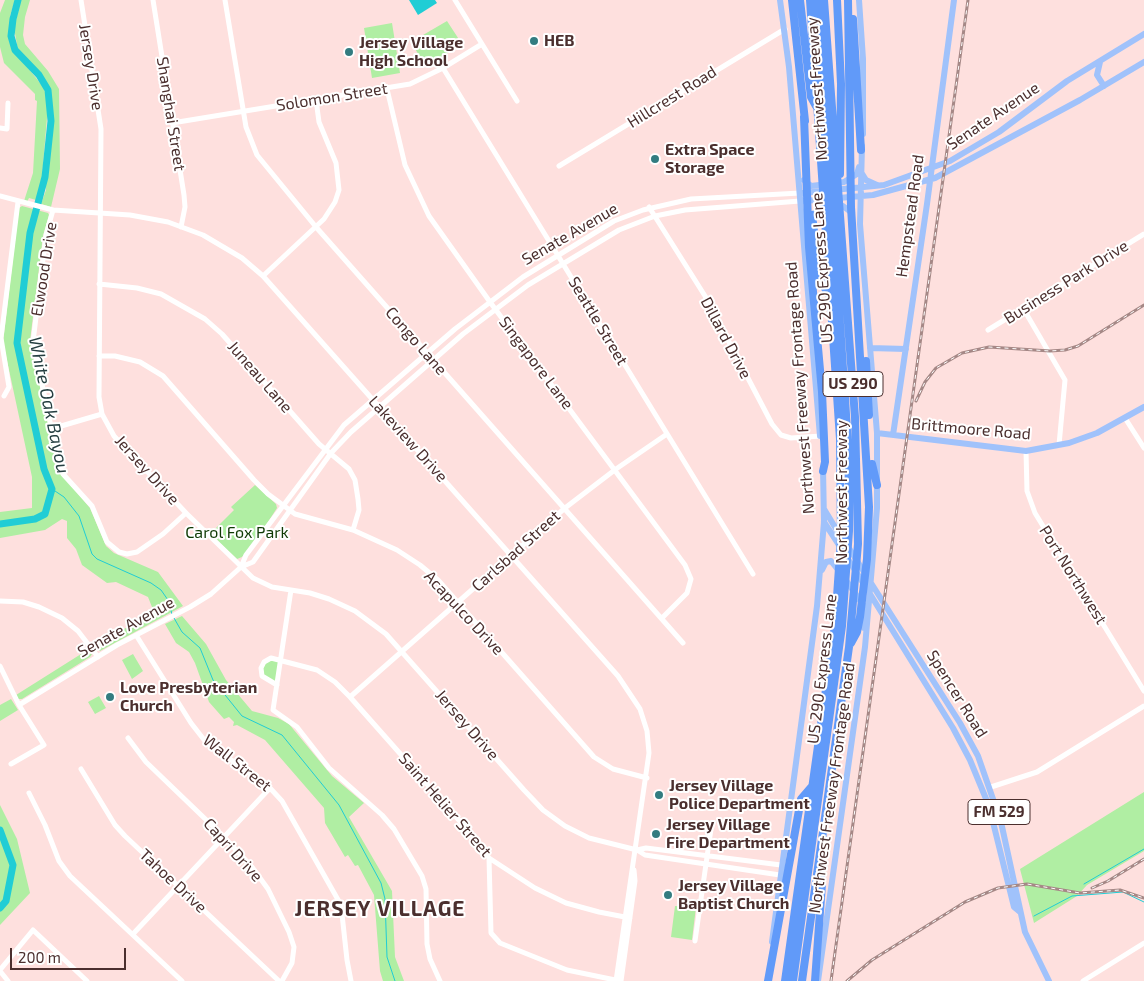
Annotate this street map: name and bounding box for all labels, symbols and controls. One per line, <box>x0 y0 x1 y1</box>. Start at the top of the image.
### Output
street label: Northwest Freeway <box>802 17 832 161</box>
street label: Jersey Drive <box>75 22 107 112</box>
place label: HEB <box>544 31 575 51</box>
place label: Jersey Village High School <box>359 33 463 71</box>
marker: HEB <box>528 35 540 47</box>
marker: Jersey Village High School <box>343 46 355 58</box>
street label: Shanghai Street <box>152 56 190 172</box>
street label: Hillcrest Road <box>624 62 720 132</box>
street label: Senate Avenue <box>943 78 1043 154</box>
street label: Solomon Street <box>275 79 389 115</box>
place label: Extra Space Storage <box>665 140 754 178</box>
marker: Extra Space Storage <box>649 153 661 165</box>
street label: Hempstead Road <box>892 153 928 279</box>
street label: US 290 Express Lane <box>807 192 837 344</box>
street label: Senate Avenue <box>519 199 621 269</box>
street label: Elwood Drive <box>27 220 61 318</box>
street label: Business Park Drive <box>1000 236 1132 328</box>
street label: Northwest Freeway Frontage Road <box>782 261 818 515</box>
street label: Seattle Street <box>564 273 632 369</box>
street label: Dillard Drive <box>696 294 756 382</box>
street label: Congo Lane <box>381 303 451 379</box>
street label: Singapore Lane <box>495 313 577 413</box>
water label: White Oak Bayou <box>24 335 74 475</box>
street label: Juneau Lane <box>224 337 296 417</box>
road number: US 290 <box>823 372 883 396</box>
street label: Lakeview Drive <box>364 392 452 486</box>
street label: Brittmoore Road <box>910 414 1032 444</box>
street label: Northwest Freeway <box>832 420 852 564</box>
street label: Jersey Drive <box>111 431 183 509</box>
street label: Carlsbad Street <box>468 506 564 596</box>
street label: Port Northwest <box>1035 522 1111 628</box>
park label: Carol Fox Park <box>185 523 289 543</box>
street label: Acapulco Drive <box>420 567 508 659</box>
street label: Senate Avenue <box>74 593 178 661</box>
street label: US 290 Express Lane <box>803 593 841 745</box>
street label: Spencer Road <box>923 647 991 741</box>
street label: Northwest Freeway Frontage Road <box>805 661 859 915</box>
place label: Love Presbyterian Church <box>120 678 257 716</box>
street label: Jersey Drive <box>431 686 503 764</box>
marker: Love Presbyterian Church <box>104 691 116 703</box>
street label: Wall Street <box>199 730 275 796</box>
street label: Saint Helier Street <box>395 749 495 861</box>
place label: Jersey Village Police Department <box>669 776 810 814</box>
marker: Jersey Village Police Department <box>653 789 665 801</box>
road number: FM 529 <box>968 800 1030 824</box>
street label: Capri Drive <box>199 814 267 886</box>
place label: Jersey Village Fire Department <box>666 815 790 853</box>
marker: Jersey Village Fire Department <box>650 828 662 840</box>
street label: Tahoe Drive <box>135 845 211 917</box>
place label: Jersey Village Baptist Church <box>678 876 789 914</box>
marker: Jersey Village Baptist Church <box>662 889 674 901</box>
district label: JERSEY VILLAGE <box>293 896 467 922</box>
scale bar <box>12 938 129 970</box>
text: 200 m <box>18 948 61 966</box>

